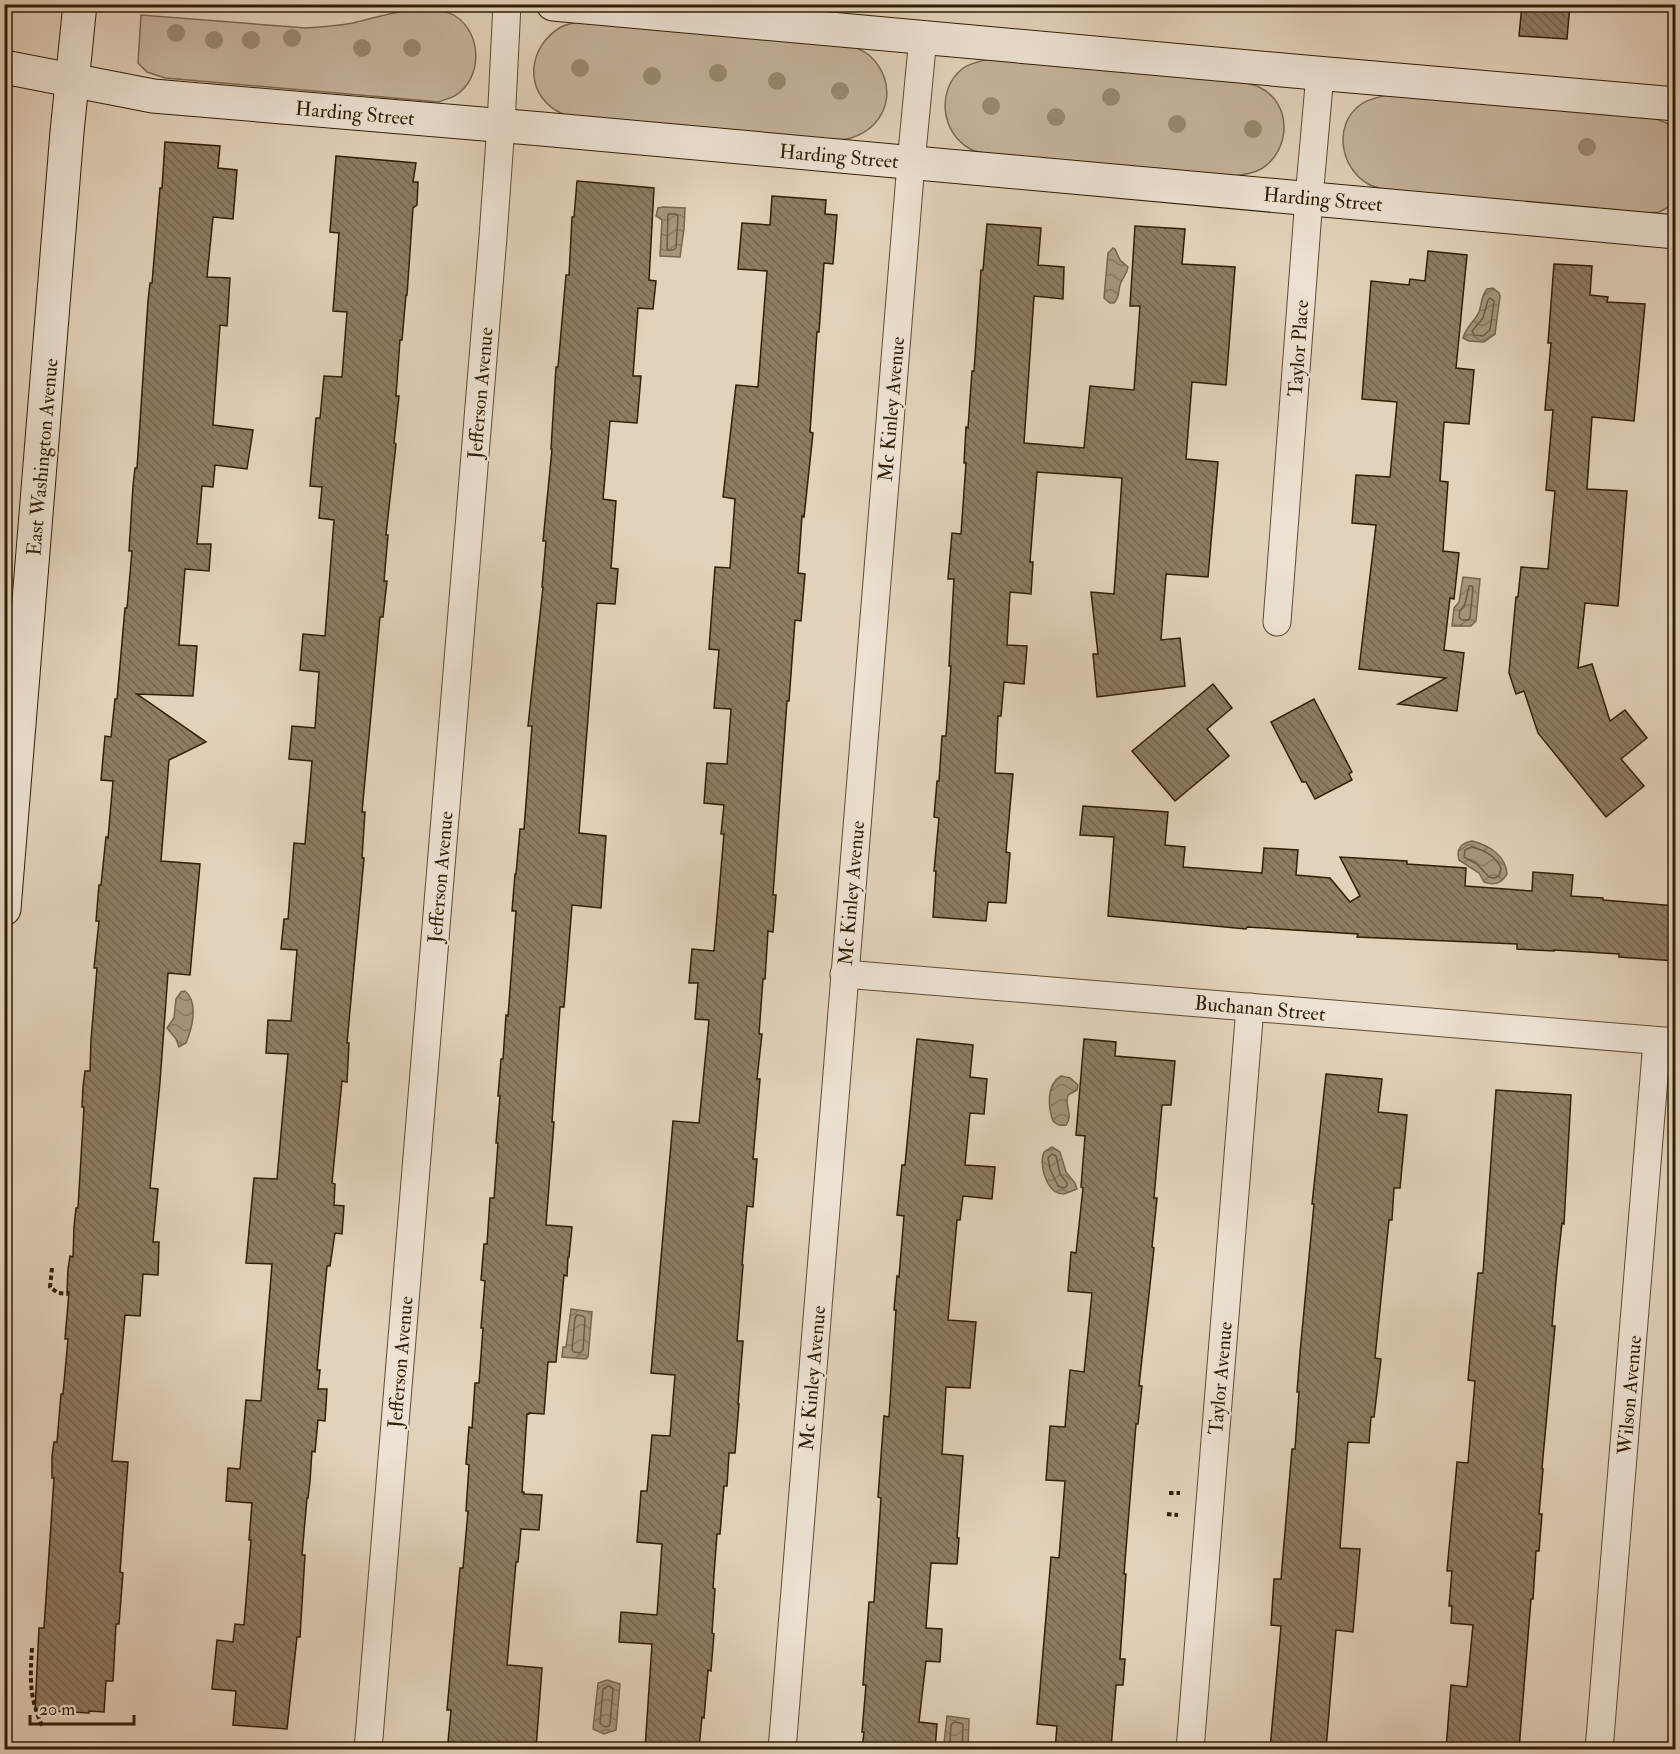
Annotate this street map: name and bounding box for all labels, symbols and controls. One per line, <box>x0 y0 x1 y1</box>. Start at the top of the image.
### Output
street label: Harding Street <box>294 96 416 131</box>
street label: Harding Street <box>778 139 900 174</box>
street label: Harding Street <box>1262 182 1384 217</box>
street label: Taylor Place <box>1283 299 1314 397</box>
street label: Jefferson Avenue <box>462 326 499 461</box>
street label: Mc Kinley Avenue <box>873 336 910 482</box>
street label: East Washington Avenue <box>21 357 64 557</box>
street label: Jefferson Avenue <box>422 810 459 945</box>
street label: Mc Kinley Avenue <box>833 820 870 966</box>
street label: Buchanan Street <box>1193 990 1327 1027</box>
street label: Jefferson Avenue <box>382 1295 419 1430</box>
street label: Mc Kinley Avenue <box>794 1305 831 1451</box>
street label: Taylor Avenue <box>1203 1320 1238 1436</box>
street label: Wilson Avenue <box>1612 1334 1647 1457</box>
scale bar <box>30 1688 134 1726</box>
text: 20 m <box>39 1698 75 1721</box>

